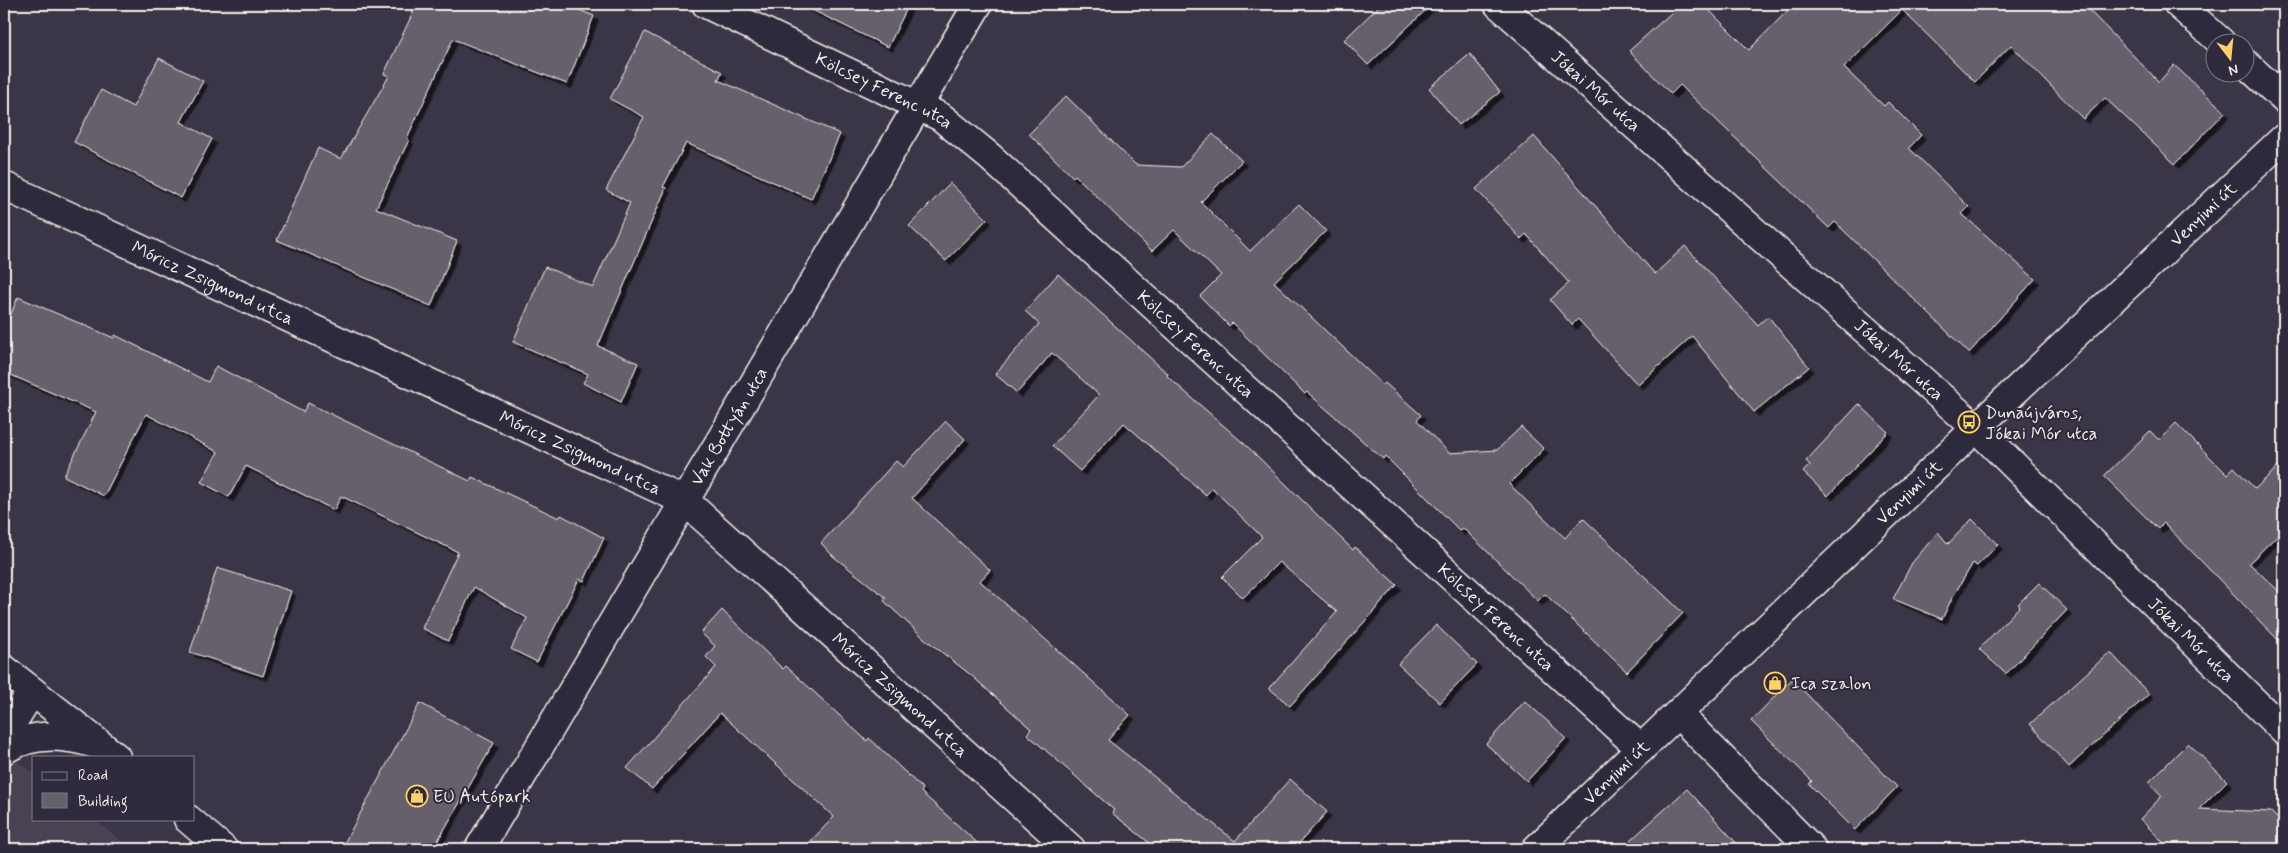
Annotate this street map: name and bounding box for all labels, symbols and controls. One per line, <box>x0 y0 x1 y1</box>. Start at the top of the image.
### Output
north arrow <box>2206 32 2256 82</box>
street label: Jókai Mór utca <box>1545 45 1645 138</box>
street label: Kölcsey Ferenc utca <box>811 47 958 135</box>
text: N <box>2226 60 2240 79</box>
street label: Venyimi út <box>2165 177 2243 252</box>
street label: Móricz Zsigmond utca <box>127 236 297 331</box>
street label: Kölcsey Ferenc utca <box>1131 285 1259 404</box>
street label: Jókai Mór utca <box>1848 314 1948 407</box>
street label: Vak Bottyán utca <box>685 363 774 490</box>
place label: Dunaújváros, Jókai Mór utca <box>1985 401 2097 446</box>
street label: Móricz Zsigmond utca <box>495 406 665 501</box>
bus stop icon: Dunaújváros, Jókai Mór utca <box>1957 410 1981 434</box>
street label: Venyimi út <box>1871 455 1948 531</box>
street label: Kölcsey Ferenc utca <box>1432 558 1559 677</box>
street label: Jókai Mór utca <box>2142 593 2239 689</box>
street label: Móricz Zsigmond utca <box>826 628 973 764</box>
shop icon: Ica szalon <box>1763 671 1787 695</box>
place label: Ica szalon <box>1791 672 1872 696</box>
street label: Venyimi út <box>1578 735 1656 811</box>
legend <box>32 756 195 820</box>
text: Road <box>78 766 108 786</box>
shop icon: EU Autópark <box>405 784 429 808</box>
place label: EU Autópark <box>433 785 531 809</box>
text: Building <box>78 792 128 813</box>

